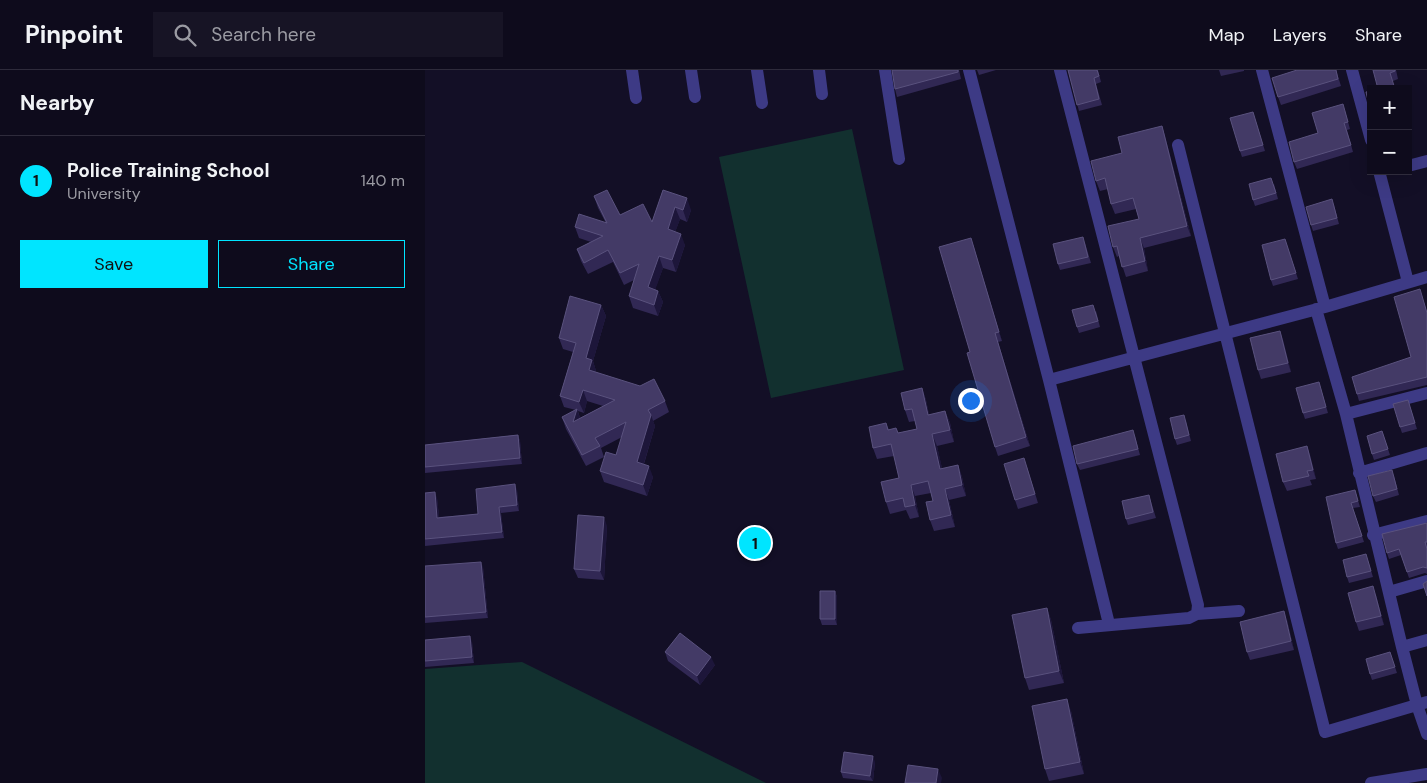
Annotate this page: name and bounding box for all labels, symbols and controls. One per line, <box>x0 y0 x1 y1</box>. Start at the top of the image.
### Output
search box <box>153 12 503 57</box>
text: Pinpoint <box>25 19 123 50</box>
icon: search <box>171 21 199 49</box>
text: Search here <box>211 22 316 47</box>
text: Map <box>1209 23 1245 47</box>
text: Layers <box>1273 23 1327 47</box>
text: Share <box>1355 23 1402 47</box>
map controls <box>1367 85 1412 175</box>
button: + <box>1367 85 1412 130</box>
text: Nearby <box>20 89 94 117</box>
button: − <box>1367 130 1412 175</box>
text: Police Training School <box>67 158 270 183</box>
text: 1 <box>33 170 39 191</box>
text: 140 m <box>361 170 405 191</box>
text: University <box>67 183 141 204</box>
button: Save <box>20 240 208 288</box>
button: Share <box>218 240 405 288</box>
your location <box>958 388 984 414</box>
pin: 1 <box>739 524 771 562</box>

